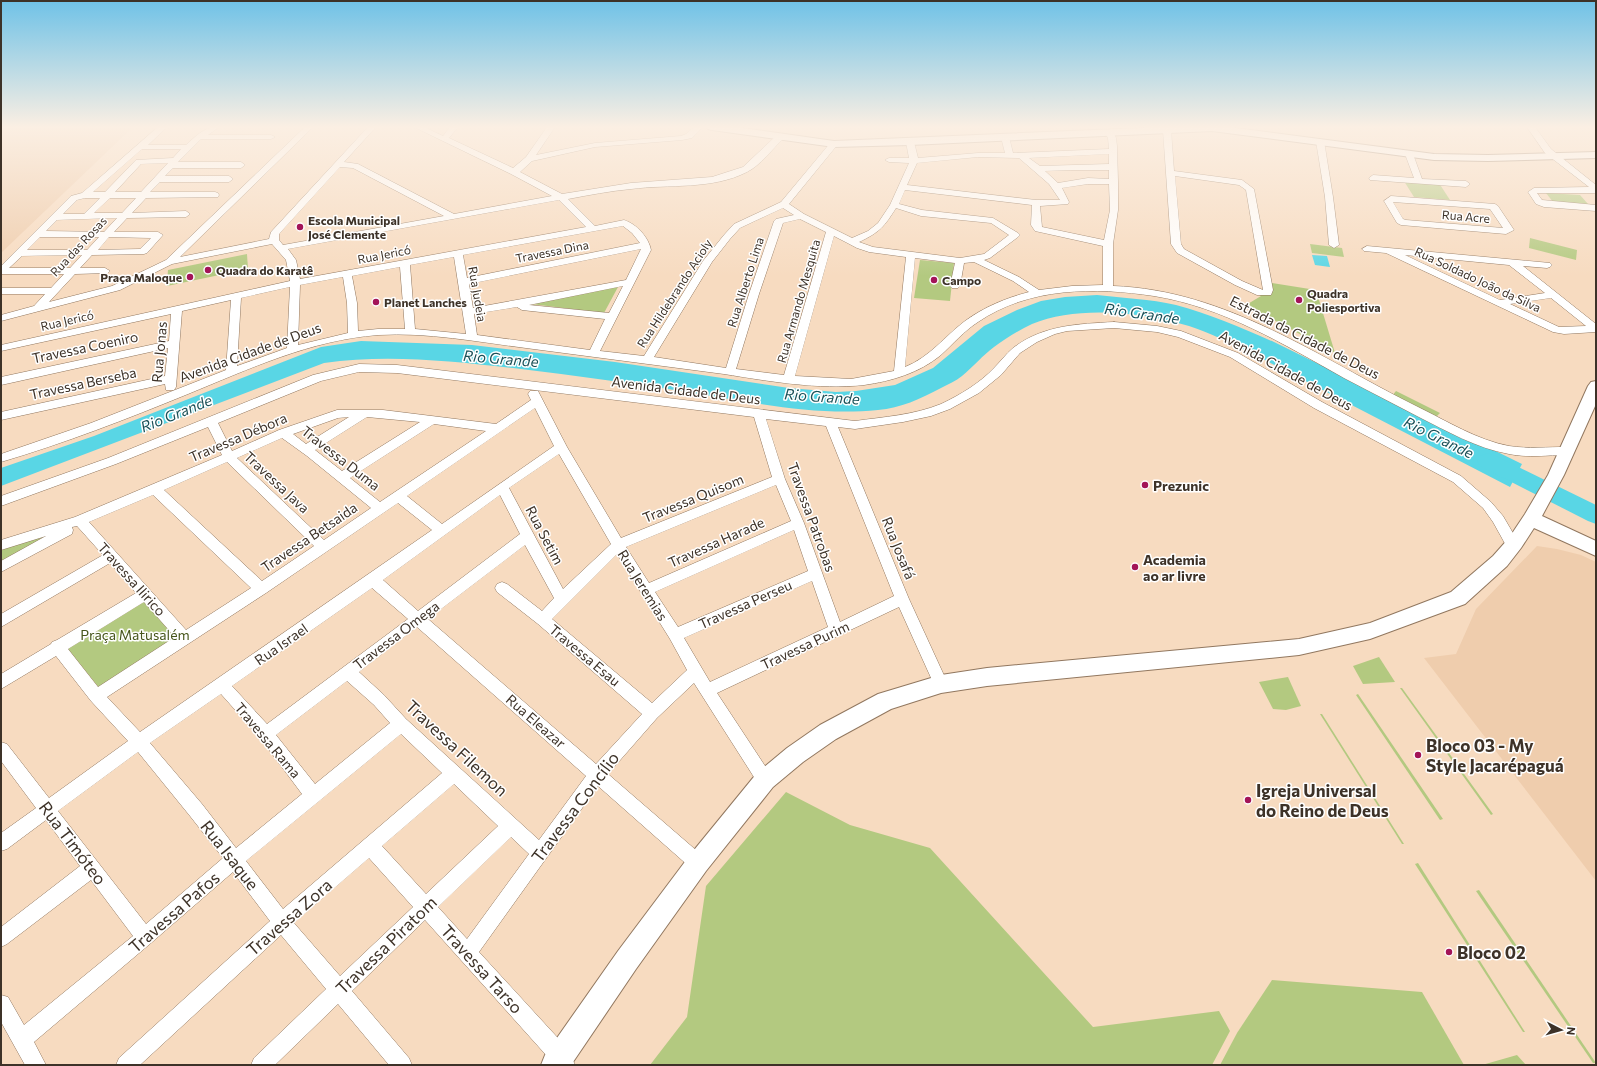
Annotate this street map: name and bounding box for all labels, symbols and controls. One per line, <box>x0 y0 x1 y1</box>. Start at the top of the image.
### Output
street label: Rua Acre <box>1441 207 1491 225</box>
street label: Rua das Rosas <box>47 213 109 279</box>
place label: Escola Municipal José Clemente <box>308 213 400 242</box>
marker: Escola Municipal José Clemente <box>295 222 305 232</box>
street label: Rua Alberto Lima <box>724 235 766 329</box>
street label: Rua Hildebrando Acioly <box>634 236 714 350</box>
street label: Travessa Dina <box>514 237 590 265</box>
street label: Rua Armando Mesquita <box>774 238 822 364</box>
street label: Rua Jericó <box>356 242 412 267</box>
street label: Rua Soldado João da Silva <box>1412 244 1543 315</box>
place label: Quadra do Karatê <box>216 263 313 277</box>
marker: Quadra do Karatê <box>203 265 213 275</box>
street label: Rua Judeia <box>465 265 490 323</box>
place label: Praça Maloque <box>100 270 182 284</box>
marker: Praça Maloque <box>185 272 195 282</box>
place label: Campo <box>942 273 981 287</box>
marker: Campo <box>929 275 939 285</box>
place label: Quadra Poliesportiva <box>1307 286 1381 314</box>
street label: Estrada da Cidade de Deus <box>1227 292 1383 382</box>
place label: Planet Lanches <box>384 295 467 309</box>
marker: Quadra Poliesportiva <box>1294 295 1304 305</box>
marker: Planet Lanches <box>371 297 381 307</box>
water label: Rio Grande <box>1103 299 1181 327</box>
street label: Rua Jericó <box>39 307 95 334</box>
street label: Avenida Cidade de Deus <box>177 318 323 386</box>
street label: Rua Jonas <box>148 321 170 383</box>
street label: Avenida Cidade de Deus <box>1216 326 1356 414</box>
street label: Travessa Coeniro <box>30 327 140 367</box>
water label: Rio Grande <box>463 346 540 370</box>
street label: Travessa Berseba <box>28 363 138 403</box>
street label: Avenida Cidade de Deus <box>611 372 761 408</box>
water label: Rio Grande <box>784 384 860 408</box>
water label: Rio Grande <box>138 390 214 436</box>
street label: Travessa Débora <box>187 409 289 465</box>
water label: Rio Grande <box>1401 412 1477 462</box>
street label: Travessa Duma <box>298 422 384 494</box>
street label: Travessa Java <box>241 447 313 517</box>
street label: Travessa Patrobas <box>784 460 840 574</box>
street label: Travessa Quisom <box>640 470 746 526</box>
place label: Prezunic <box>1153 477 1209 494</box>
marker: Prezunic <box>1140 480 1150 490</box>
street label: Travessa Betsaida <box>258 499 360 575</box>
street label: Rua Setim <box>522 503 568 567</box>
street label: Travessa Harade <box>665 513 767 571</box>
street label: Rua Josafá <box>879 514 919 582</box>
street label: Travessa Ilirico <box>95 539 169 619</box>
street label: Rua Jeremias <box>614 546 672 624</box>
place label: Academia ao ar livre <box>1143 551 1206 584</box>
marker: Academia ao ar livre <box>1130 562 1140 572</box>
street label: Travessa Perseu <box>696 576 794 632</box>
street label: Travessa Omega <box>350 597 442 673</box>
street label: Travessa Purim <box>758 617 852 673</box>
street label: Rua Israel <box>251 620 311 668</box>
street label: Travessa Esau <box>546 620 624 690</box>
park label: Praça Matusalém <box>80 626 190 643</box>
street label: Rua Eleazar <box>503 690 570 752</box>
street label: Travessa Filemon <box>402 695 512 801</box>
street label: Travessa Rama <box>231 699 305 781</box>
place label: Bloco 03 - My Style Jacarépaguá <box>1426 735 1564 776</box>
street label: Travessa Concílio <box>527 748 623 866</box>
marker: Bloco 03 - My Style Jacarépaguá <box>1413 750 1423 760</box>
place label: Igreja Universal do Reino de Deus <box>1256 780 1389 821</box>
marker: Igreja Universal do Reino de Deus <box>1243 795 1253 805</box>
street label: Rua Timóteo <box>35 797 111 889</box>
street label: Rua Isaque <box>196 816 264 894</box>
street label: Travessa Pafos <box>124 867 224 957</box>
street label: Travessa Zora <box>242 874 336 960</box>
street label: Travessa Piratom <box>331 892 441 998</box>
street label: Travessa Tarso <box>437 920 527 1018</box>
place label: Bloco 02 <box>1457 942 1526 963</box>
marker: Bloco 02 <box>1444 947 1454 957</box>
north arrow <box>1541 1010 1581 1050</box>
text: N <box>1565 1026 1578 1036</box>

